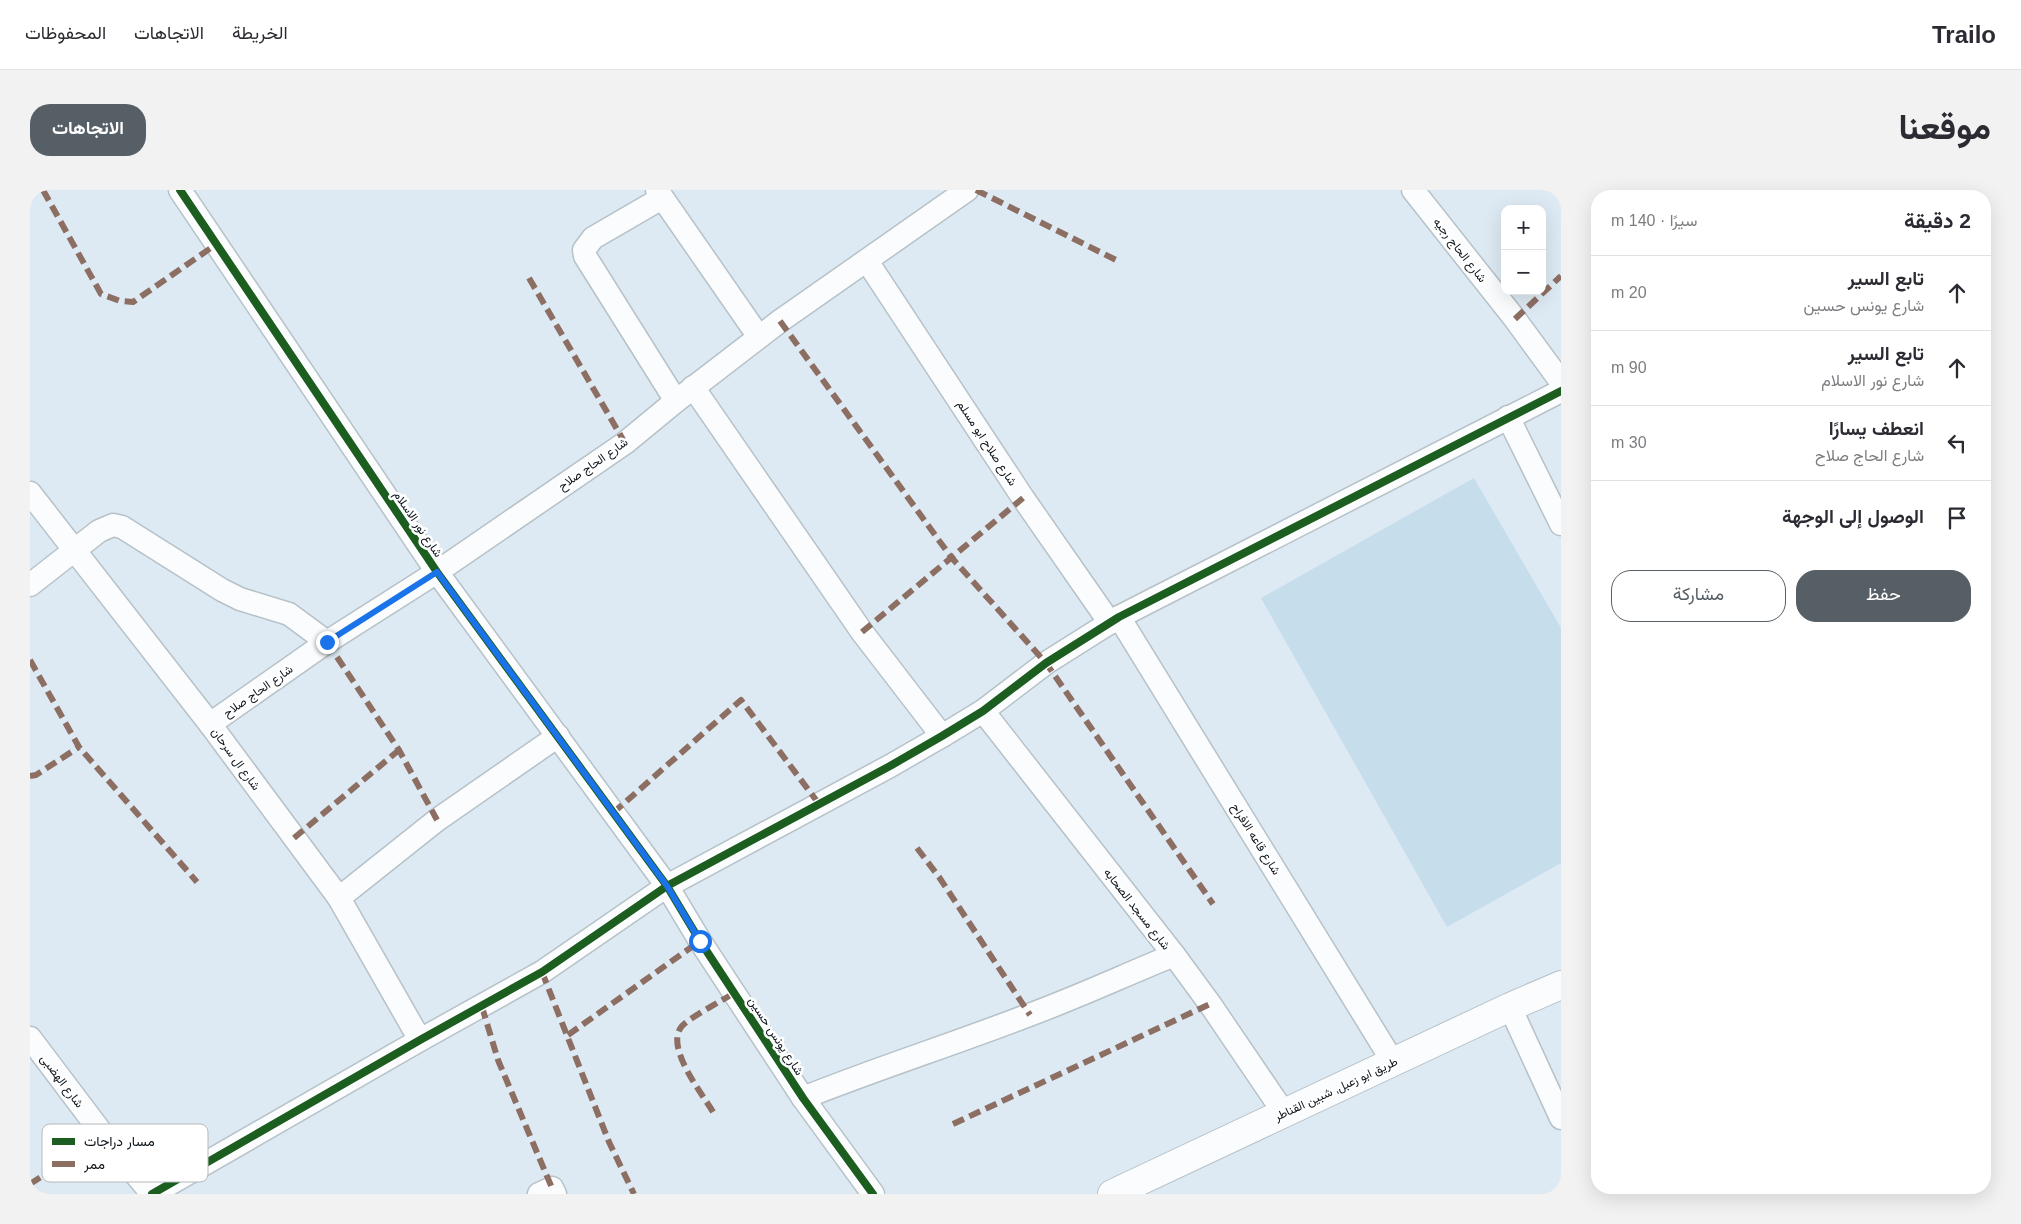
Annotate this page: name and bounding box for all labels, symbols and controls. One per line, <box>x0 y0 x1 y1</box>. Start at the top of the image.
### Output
text: Trailo <box>1932 21 1996 48</box>
text: المحفوظات <box>25 23 106 43</box>
text: الاتجاهات <box>134 23 204 43</box>
text: الخريطة <box>232 23 288 43</box>
button: الاتجاهات <box>30 104 146 156</box>
text: موقعنا <box>1898 107 1991 146</box>
map controls <box>1501 205 1546 295</box>
button: + <box>1501 205 1546 250</box>
text: 2 دقيقة <box>1904 209 1971 232</box>
text: سيرًا · 140 m <box>1611 212 1697 229</box>
street label: شارع الحاج رجيه <box>1429 215 1490 286</box>
button: − <box>1501 250 1546 295</box>
text: تابع السير <box>1848 268 1924 289</box>
icon: ahead <box>1943 279 1971 307</box>
text: 20 m <box>1611 284 1647 301</box>
text: شارع يونس حسين <box>1804 297 1924 314</box>
text: تابع السير <box>1848 343 1924 364</box>
icon: ahead <box>1943 354 1971 382</box>
text: 90 m <box>1611 359 1647 376</box>
text: شارع نور الاسلام <box>1821 372 1924 389</box>
street label: شارع صلاح ابو مسلم <box>952 398 1020 489</box>
text: انعطف يسارًا <box>1829 418 1924 439</box>
icon: left <box>1943 429 1971 457</box>
text: 30 m <box>1611 434 1647 451</box>
street label: شارع الحاج صلاح <box>556 435 632 495</box>
text: شارع الحاج صلاح <box>1815 447 1924 464</box>
street label: شارع نور الاسلام <box>389 488 445 561</box>
icon: arrive <box>1943 504 1971 532</box>
text: الوصول إلى الوجهة <box>1782 506 1924 527</box>
button: مشاركة <box>1611 570 1786 622</box>
button: حفظ <box>1796 570 1971 622</box>
route end <box>316 631 339 654</box>
street label: شارع الحاج صلاح <box>221 662 297 722</box>
street label: شارع ال سرحان <box>207 725 263 794</box>
street label: شارع قاعه الافراح <box>1227 801 1284 878</box>
street label: شارع مسجد الصحابه <box>1099 865 1173 954</box>
route start <box>689 930 712 953</box>
street label: شارع يونس حسين <box>744 994 806 1079</box>
street label: شارع الهضبى <box>36 1052 87 1112</box>
street label: طريق ابو زعبل, شبين القناطر <box>1271 1054 1400 1125</box>
legend <box>42 1124 208 1182</box>
text: مسار دراجات <box>84 1133 155 1150</box>
text: ممر <box>83 1156 105 1173</box>

